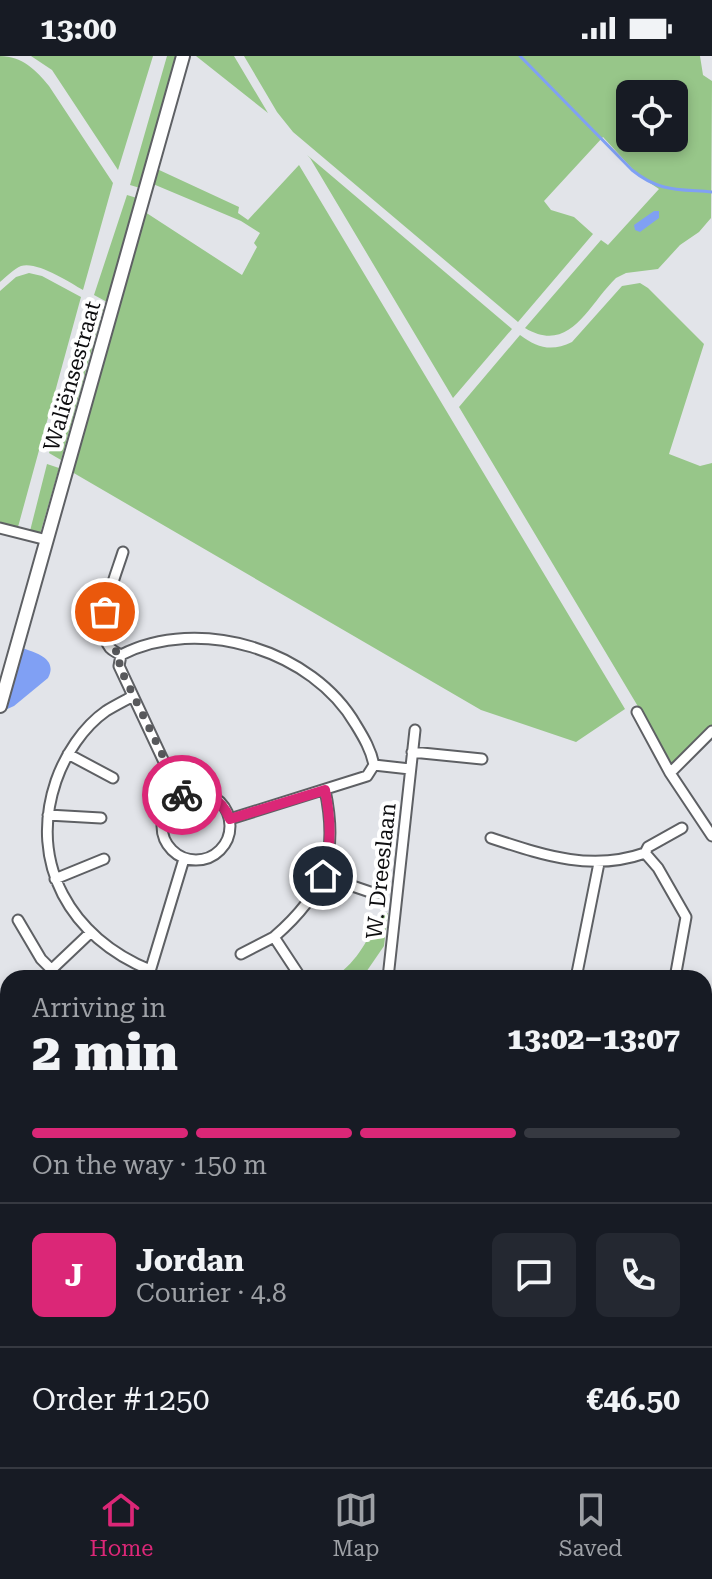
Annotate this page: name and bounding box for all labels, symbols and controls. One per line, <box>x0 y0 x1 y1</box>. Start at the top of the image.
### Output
text: 13:00 <box>40 11 117 46</box>
map controls <box>616 80 688 152</box>
button: locate <box>616 80 688 152</box>
street label: Waliënsestraat <box>39 298 105 454</box>
pin <box>71 578 139 646</box>
icon: bag <box>83 590 127 634</box>
courier <box>142 755 222 835</box>
icon: bike <box>160 773 204 817</box>
street label: W. Dreeslaan <box>361 802 401 940</box>
pin <box>289 842 357 910</box>
icon: home <box>301 854 345 898</box>
text: Arriving in <box>32 993 166 1023</box>
text: 13:02–13:07 <box>507 1021 680 1056</box>
text: 2 min <box>32 1022 178 1083</box>
text: On the way · 150 m <box>32 1150 267 1180</box>
button: chat <box>492 1233 576 1317</box>
button: phone <box>596 1233 680 1317</box>
text: Jordan <box>136 1243 244 1278</box>
text: J <box>65 1258 83 1293</box>
text: Courier · 4.8 <box>136 1278 286 1308</box>
text: Order #1250 <box>32 1382 210 1417</box>
text: €46.50 <box>587 1382 680 1417</box>
tab: Home <box>90 1488 153 1561</box>
tab: Map <box>332 1488 380 1561</box>
tab: Saved <box>559 1488 622 1561</box>

